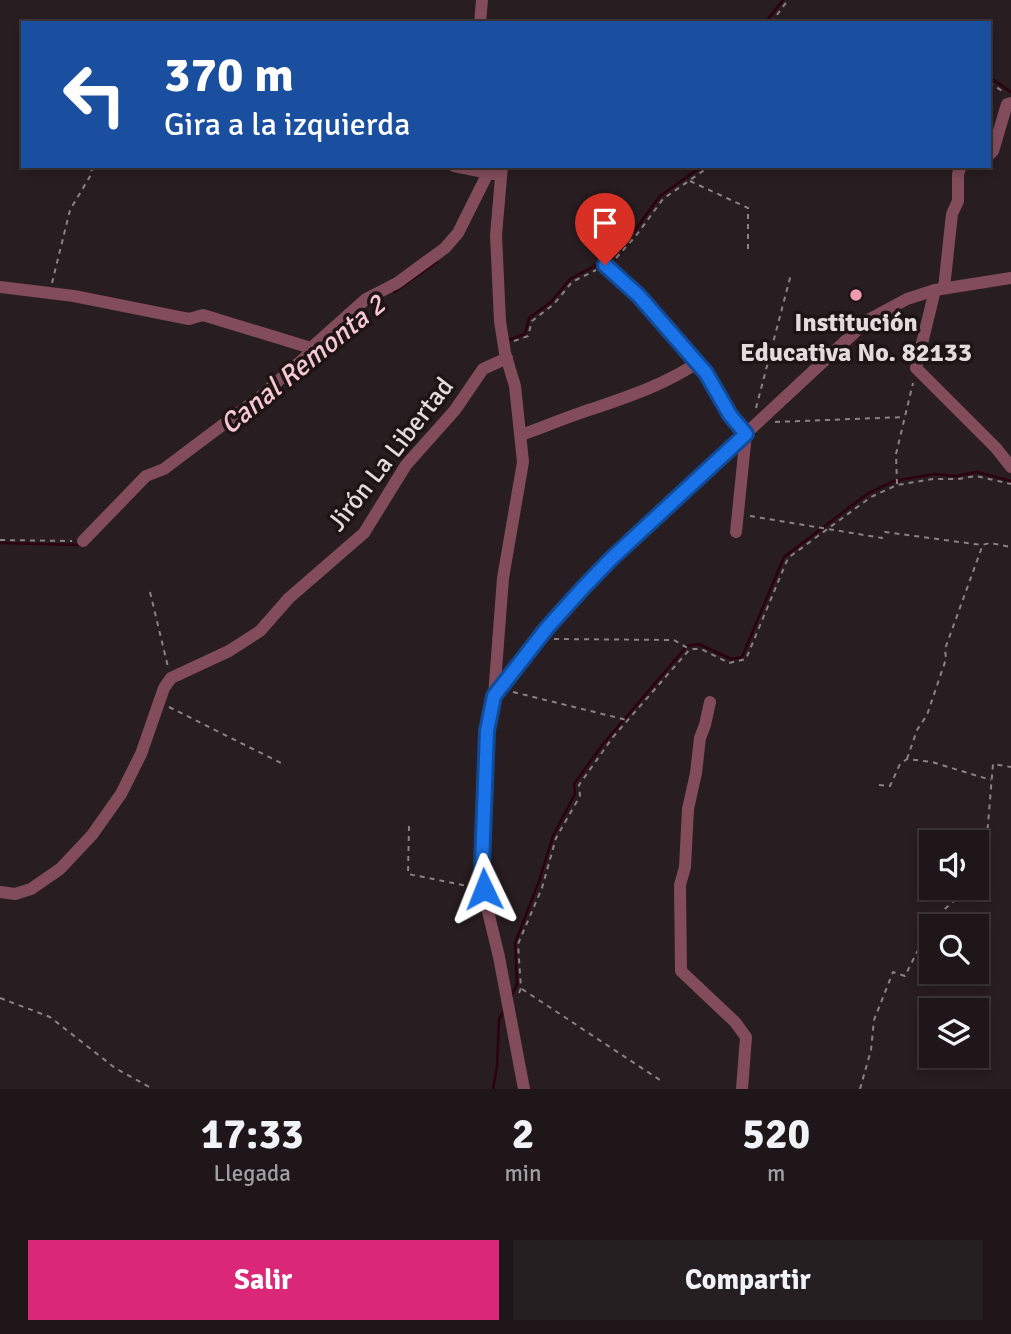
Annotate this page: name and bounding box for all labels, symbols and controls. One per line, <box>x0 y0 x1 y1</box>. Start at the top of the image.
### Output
text: 370 m <box>164 45 294 105</box>
icon: left <box>49 49 140 140</box>
text: Gira a la izquierda <box>164 105 411 144</box>
pin <box>575 193 635 265</box>
icon: arrive <box>586 204 624 242</box>
water label: Canal Remonta 2 <box>213 287 394 442</box>
marker: Institución Educativa No. 82133 <box>848 287 864 303</box>
place label: Institución Educativa No. 82133 <box>740 307 972 369</box>
street label: Jirón La Libertad <box>321 371 461 538</box>
map controls <box>919 830 989 1068</box>
button: sound <box>919 830 989 900</box>
position arrow <box>447 852 521 926</box>
button: search <box>919 914 989 984</box>
button: layers <box>919 998 989 1068</box>
text: 17:33 <box>201 1109 304 1160</box>
text: 2 <box>512 1109 534 1160</box>
text: 520 <box>742 1109 810 1160</box>
text: Llegada <box>214 1159 291 1188</box>
text: min <box>504 1159 542 1188</box>
text: m <box>767 1159 785 1188</box>
button: Salir <box>28 1240 499 1320</box>
button: Compartir <box>513 1240 983 1320</box>

